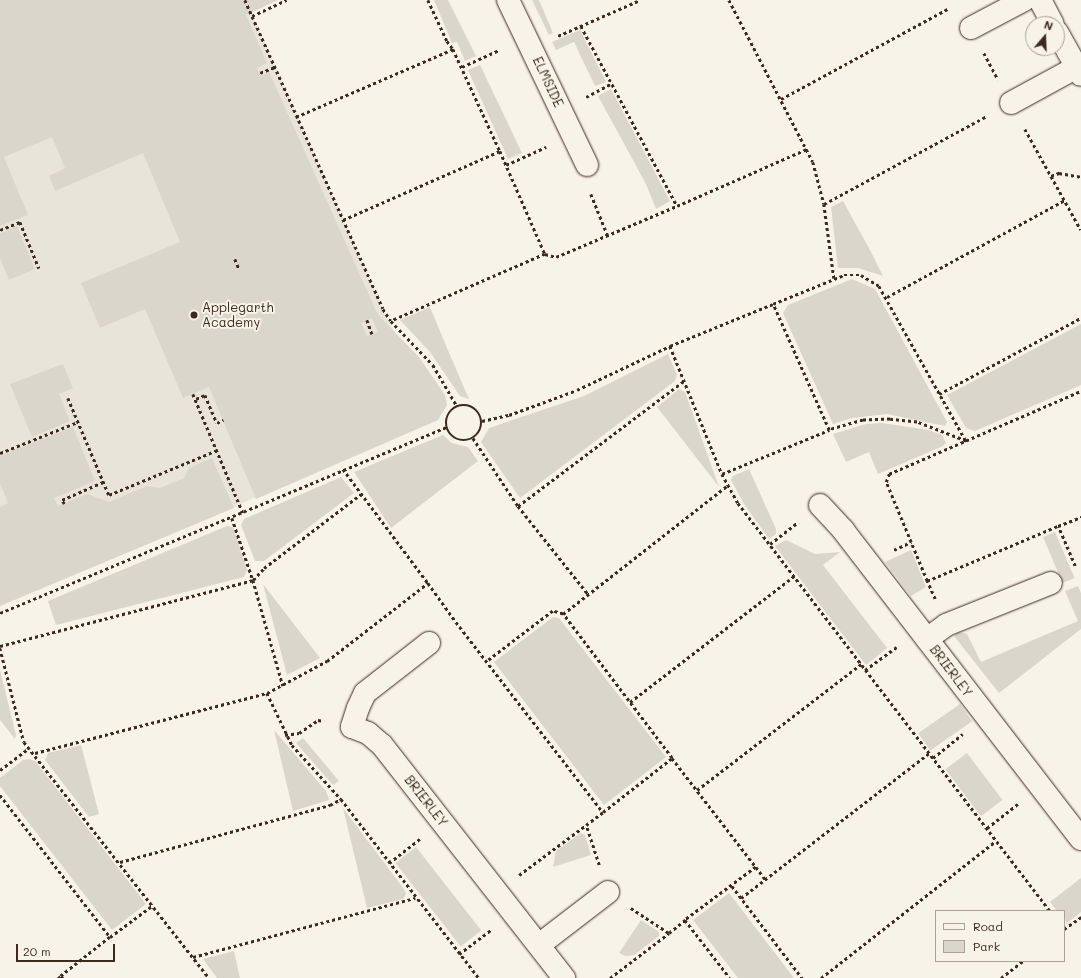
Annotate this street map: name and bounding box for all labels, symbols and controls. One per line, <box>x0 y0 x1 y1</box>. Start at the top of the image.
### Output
north arrow <box>1025 16 1065 56</box>
text: N <box>1042 17 1055 34</box>
street label: ELMSIDE <box>530 54 566 110</box>
place label: Applegarth Academy <box>202 300 274 331</box>
marker: Applegarth Academy <box>189 310 199 320</box>
street label: BRIERLEY <box>927 642 975 700</box>
street label: BRIERLEY <box>401 772 451 830</box>
legend <box>935 910 1065 962</box>
text: Road <box>973 918 1003 934</box>
scale bar <box>18 936 117 962</box>
text: Park <box>973 938 1000 954</box>
text: 20 m <box>23 943 51 959</box>

